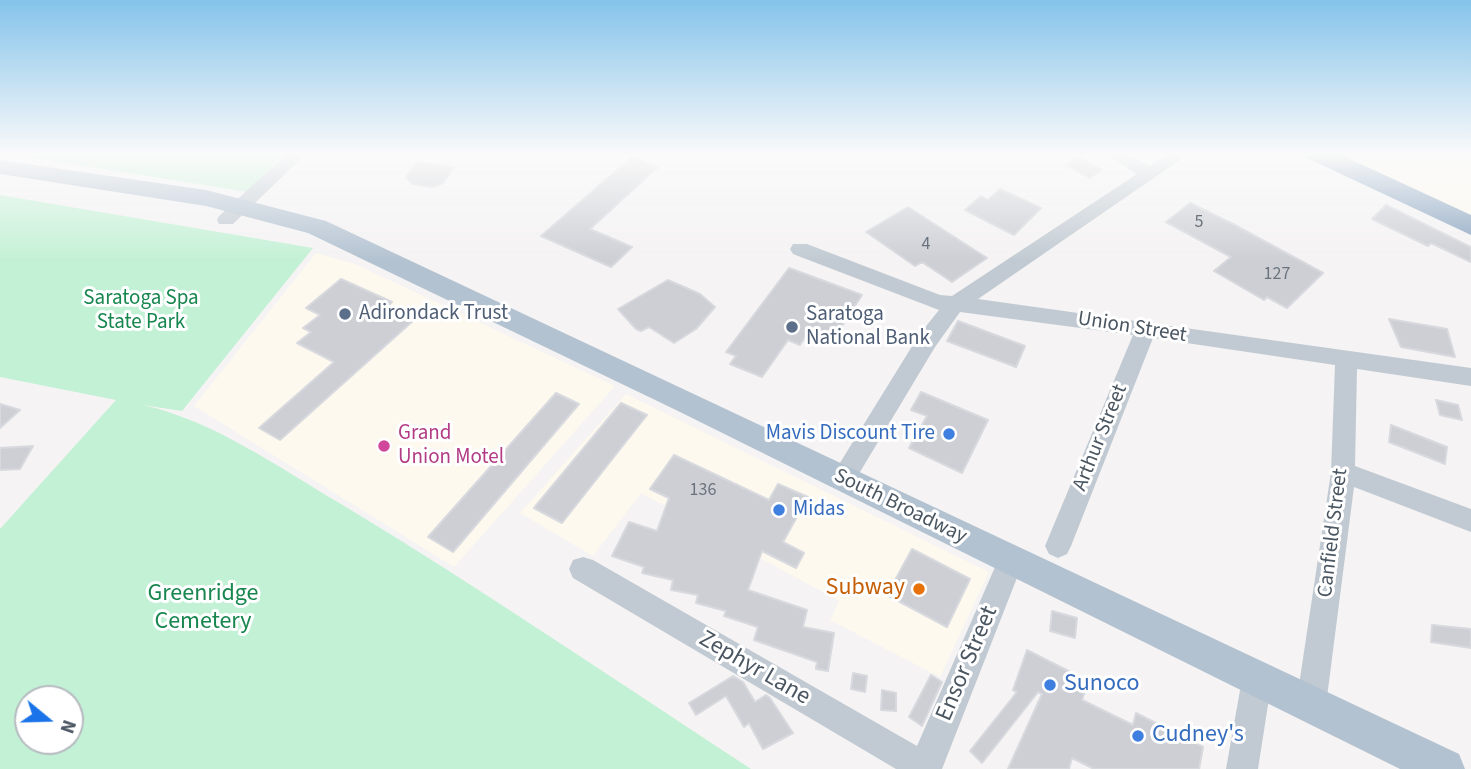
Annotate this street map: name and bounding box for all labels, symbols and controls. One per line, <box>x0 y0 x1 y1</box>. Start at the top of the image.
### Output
house number: 5 <box>1195 212 1203 234</box>
house number: 4 <box>922 234 930 256</box>
house number: 127 <box>1264 264 1290 286</box>
park label: Saratoga Spa State Park <box>83 286 199 336</box>
place label: Adirondack Trust <box>359 301 508 327</box>
place label: Saratoga National Bank <box>806 302 930 352</box>
marker: Adirondack Trust <box>337 306 353 322</box>
street label: Union Street <box>1076 307 1188 349</box>
marker: Saratoga National Bank <box>784 319 800 335</box>
street label: Arthur Street <box>1068 381 1134 495</box>
place label: Grand Union Motel <box>398 421 504 471</box>
place label: Mavis Discount Tire <box>766 421 935 447</box>
marker: Mavis Discount Tire <box>941 426 957 442</box>
marker: Grand Union Motel <box>376 438 392 454</box>
street label: South Broadway <box>829 464 971 550</box>
street label: Canfield Street <box>1314 467 1354 599</box>
house number: 136 <box>690 480 716 502</box>
place label: Midas <box>793 497 844 523</box>
marker: Midas <box>771 502 787 518</box>
place label: Subway <box>826 575 905 603</box>
park label: Greenridge Cemetery <box>147 581 259 637</box>
marker: Subway <box>911 581 927 597</box>
street label: Ensor Street <box>931 602 1005 726</box>
street label: Zephyr Lane <box>693 626 815 712</box>
place label: Sunoco <box>1064 671 1139 699</box>
marker: Sunoco <box>1042 677 1058 693</box>
north arrow <box>14 685 84 755</box>
text: N <box>53 716 82 737</box>
place label: Cudney's <box>1152 722 1244 750</box>
marker: Cudney's <box>1130 728 1146 744</box>

